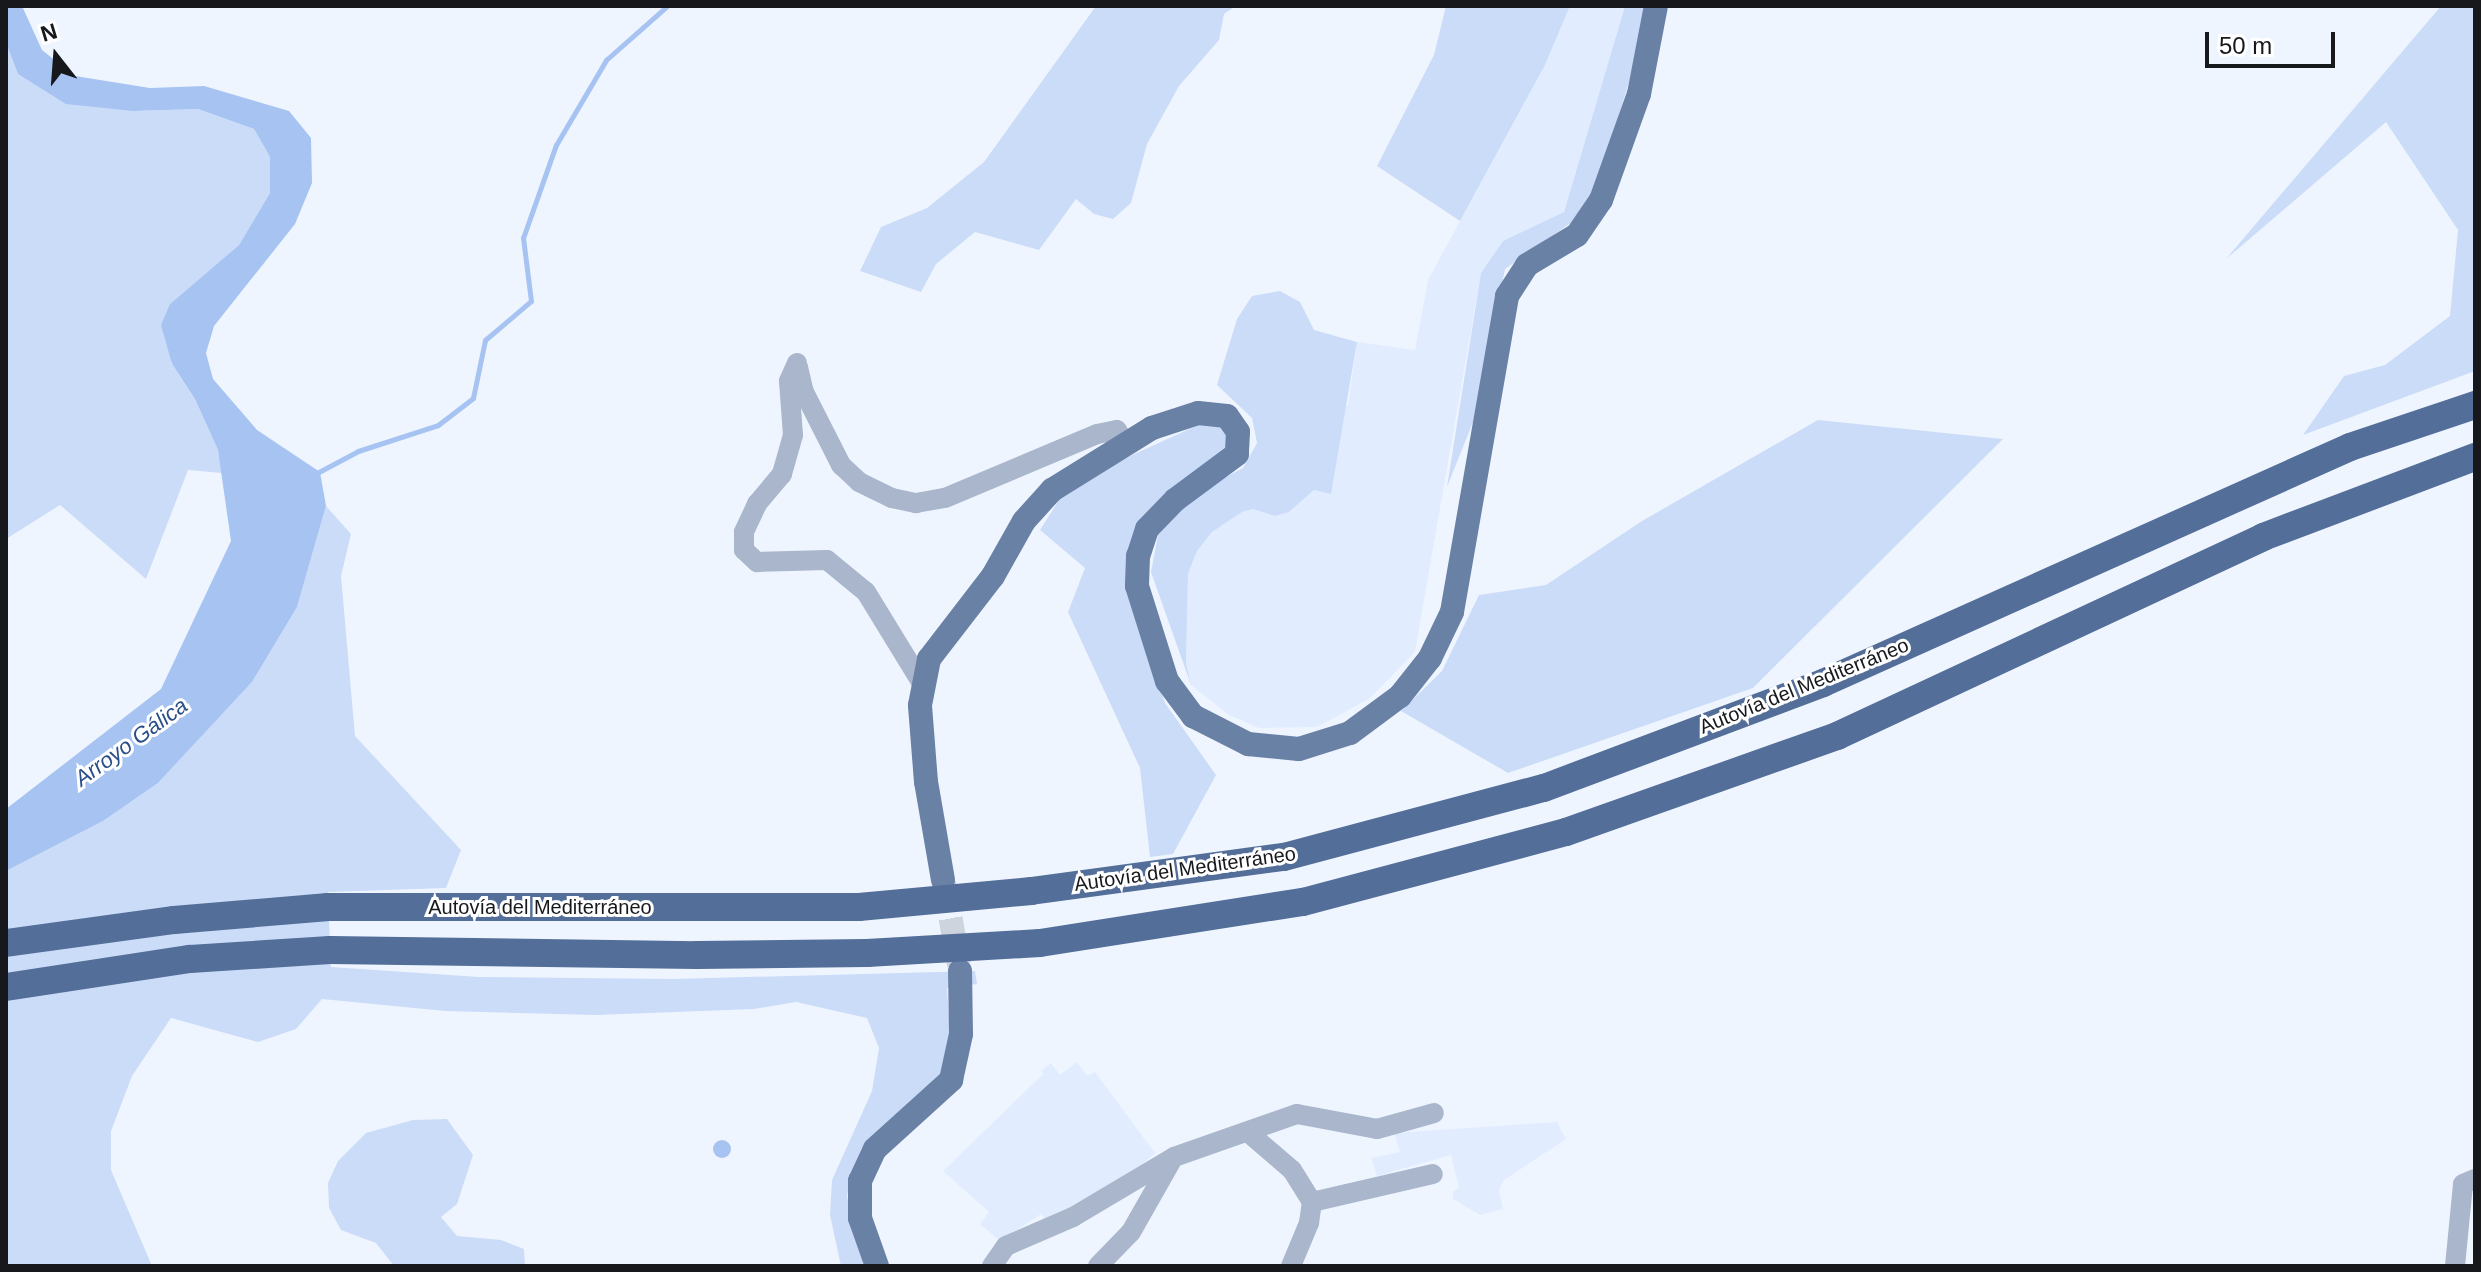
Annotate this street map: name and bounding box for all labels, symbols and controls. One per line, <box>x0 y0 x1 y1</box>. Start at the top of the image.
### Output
north arrow <box>16 16 96 96</box>
scale bar <box>2209 16 2339 66</box>
text: N <box>38 18 60 47</box>
text: 50 m <box>2219 32 2272 59</box>
street label: Autovía del Mediterráneo <box>1696 633 1912 739</box>
water label: Arroyo Gálica <box>69 692 193 792</box>
street label: Autovía del Mediterráneo <box>1073 842 1297 896</box>
street label: Autovía del Mediterráneo <box>428 895 652 919</box>

